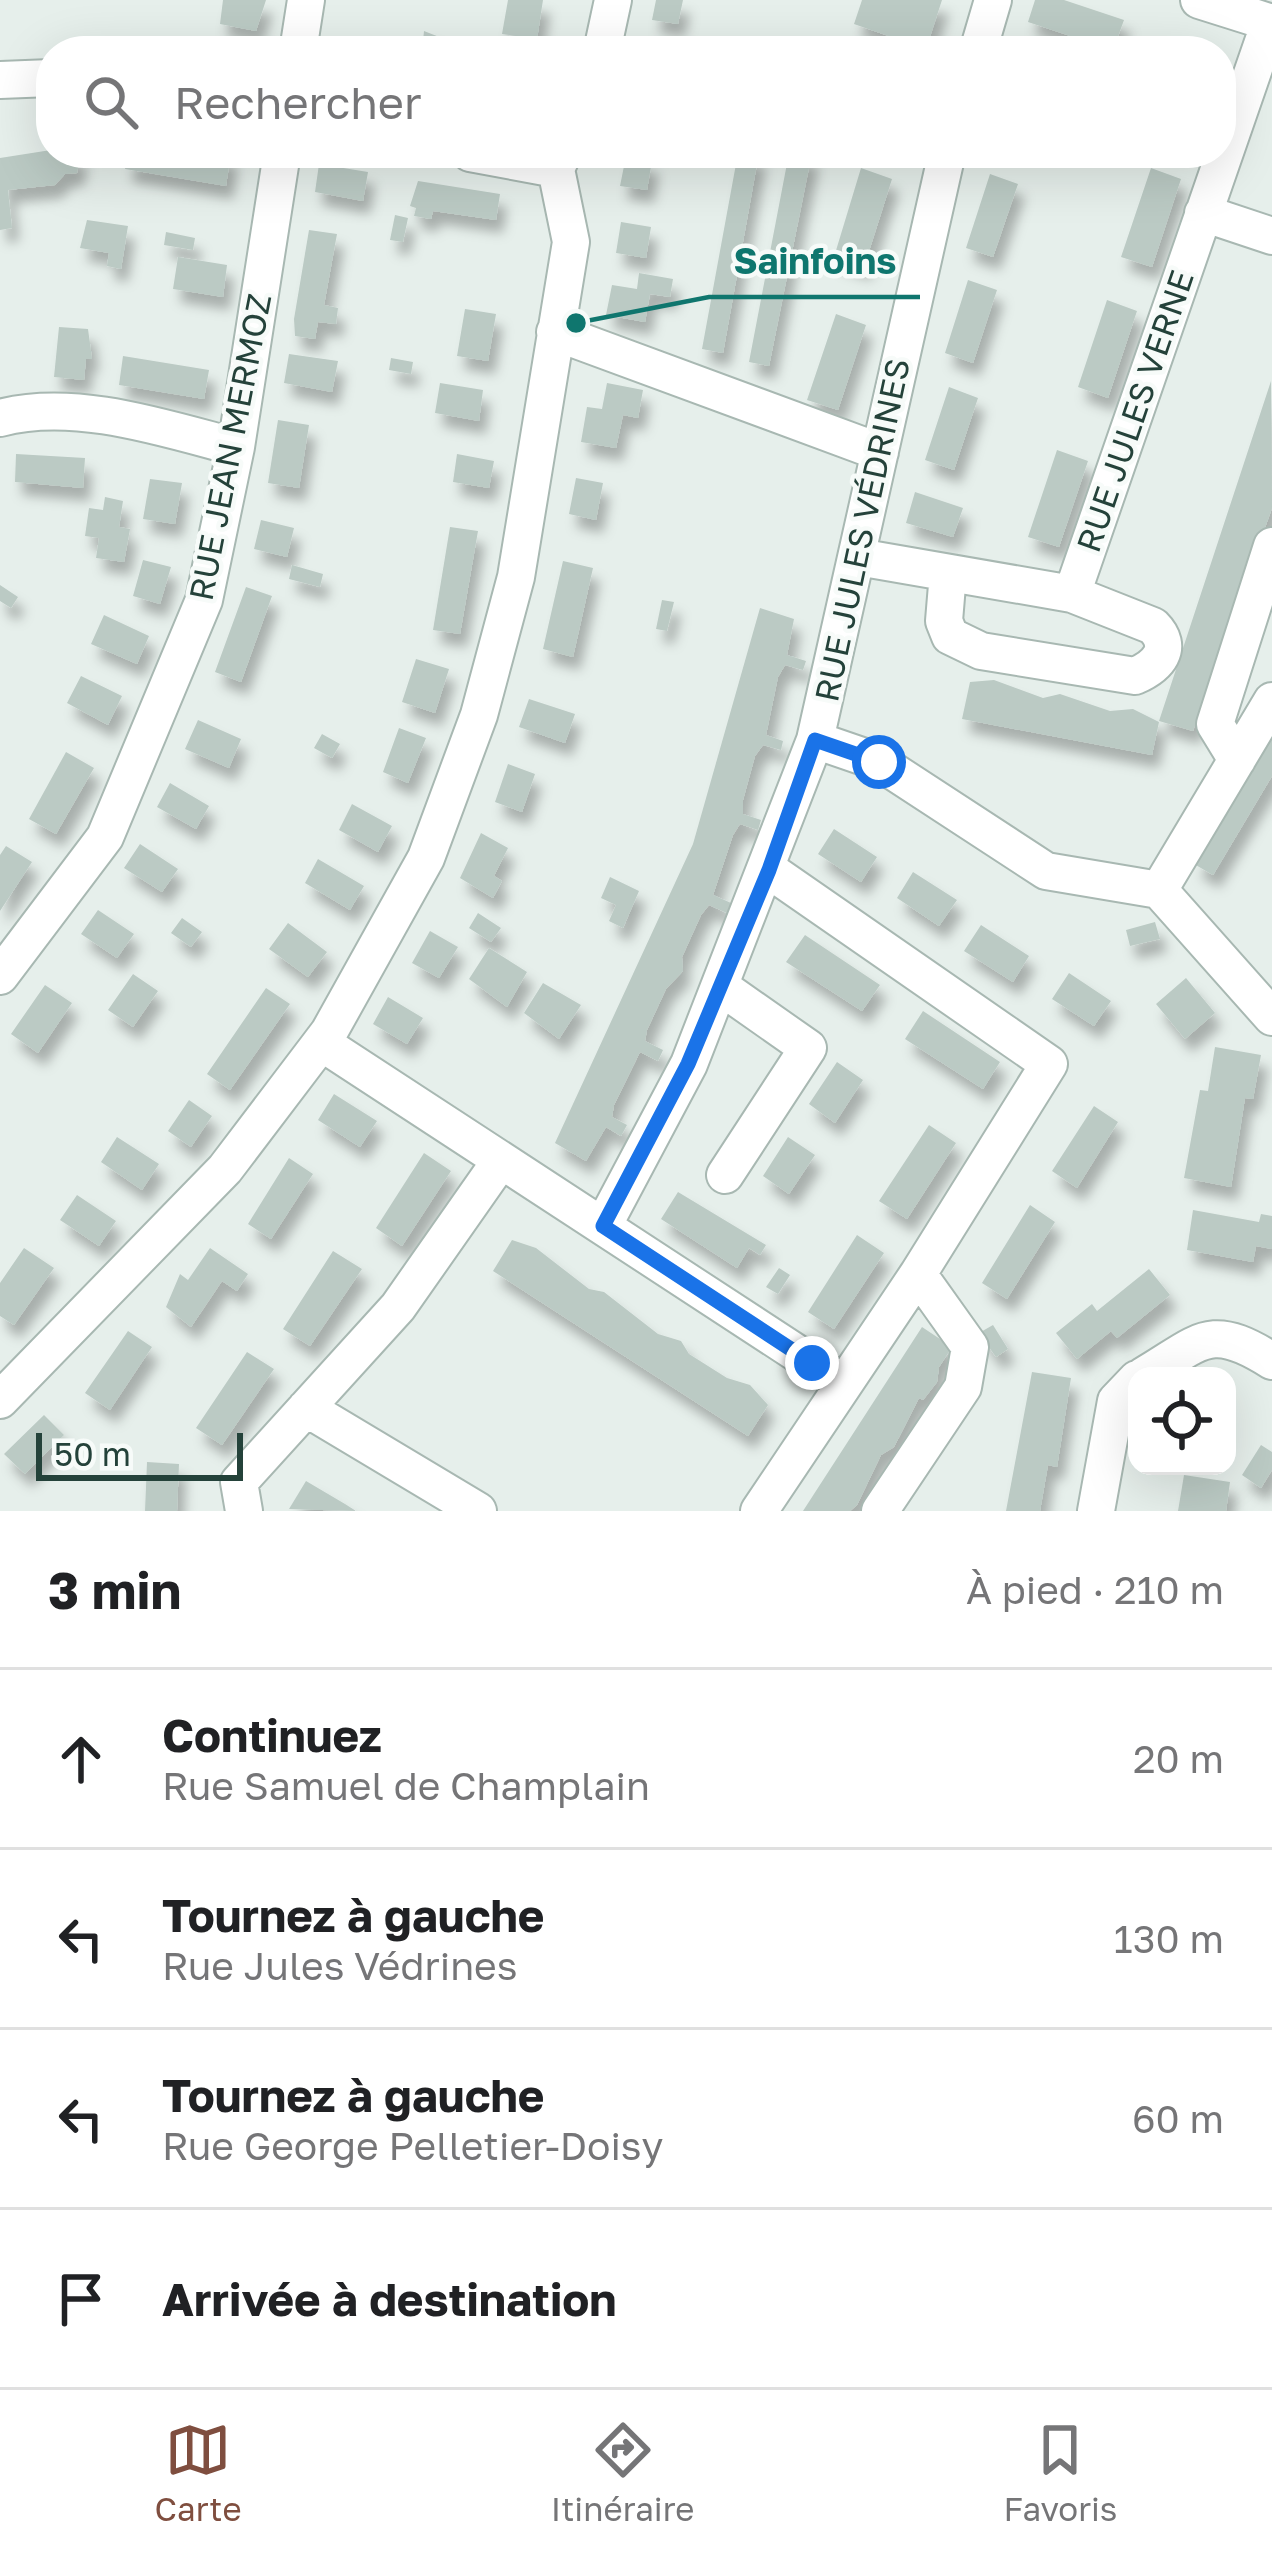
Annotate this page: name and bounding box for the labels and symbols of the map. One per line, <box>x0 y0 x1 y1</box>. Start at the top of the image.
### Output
callout: Sainfoins <box>709 225 920 297</box>
text: Sainfoins <box>733 239 897 282</box>
street label: RUE JULES VERNE <box>1068 265 1201 557</box>
street label: RUE JEAN MERMOZ <box>181 290 278 604</box>
street label: RUE JULES VÉDRINES <box>806 355 917 705</box>
route start <box>852 735 906 789</box>
route end <box>785 1336 839 1390</box>
scale bar <box>36 1427 243 1480</box>

